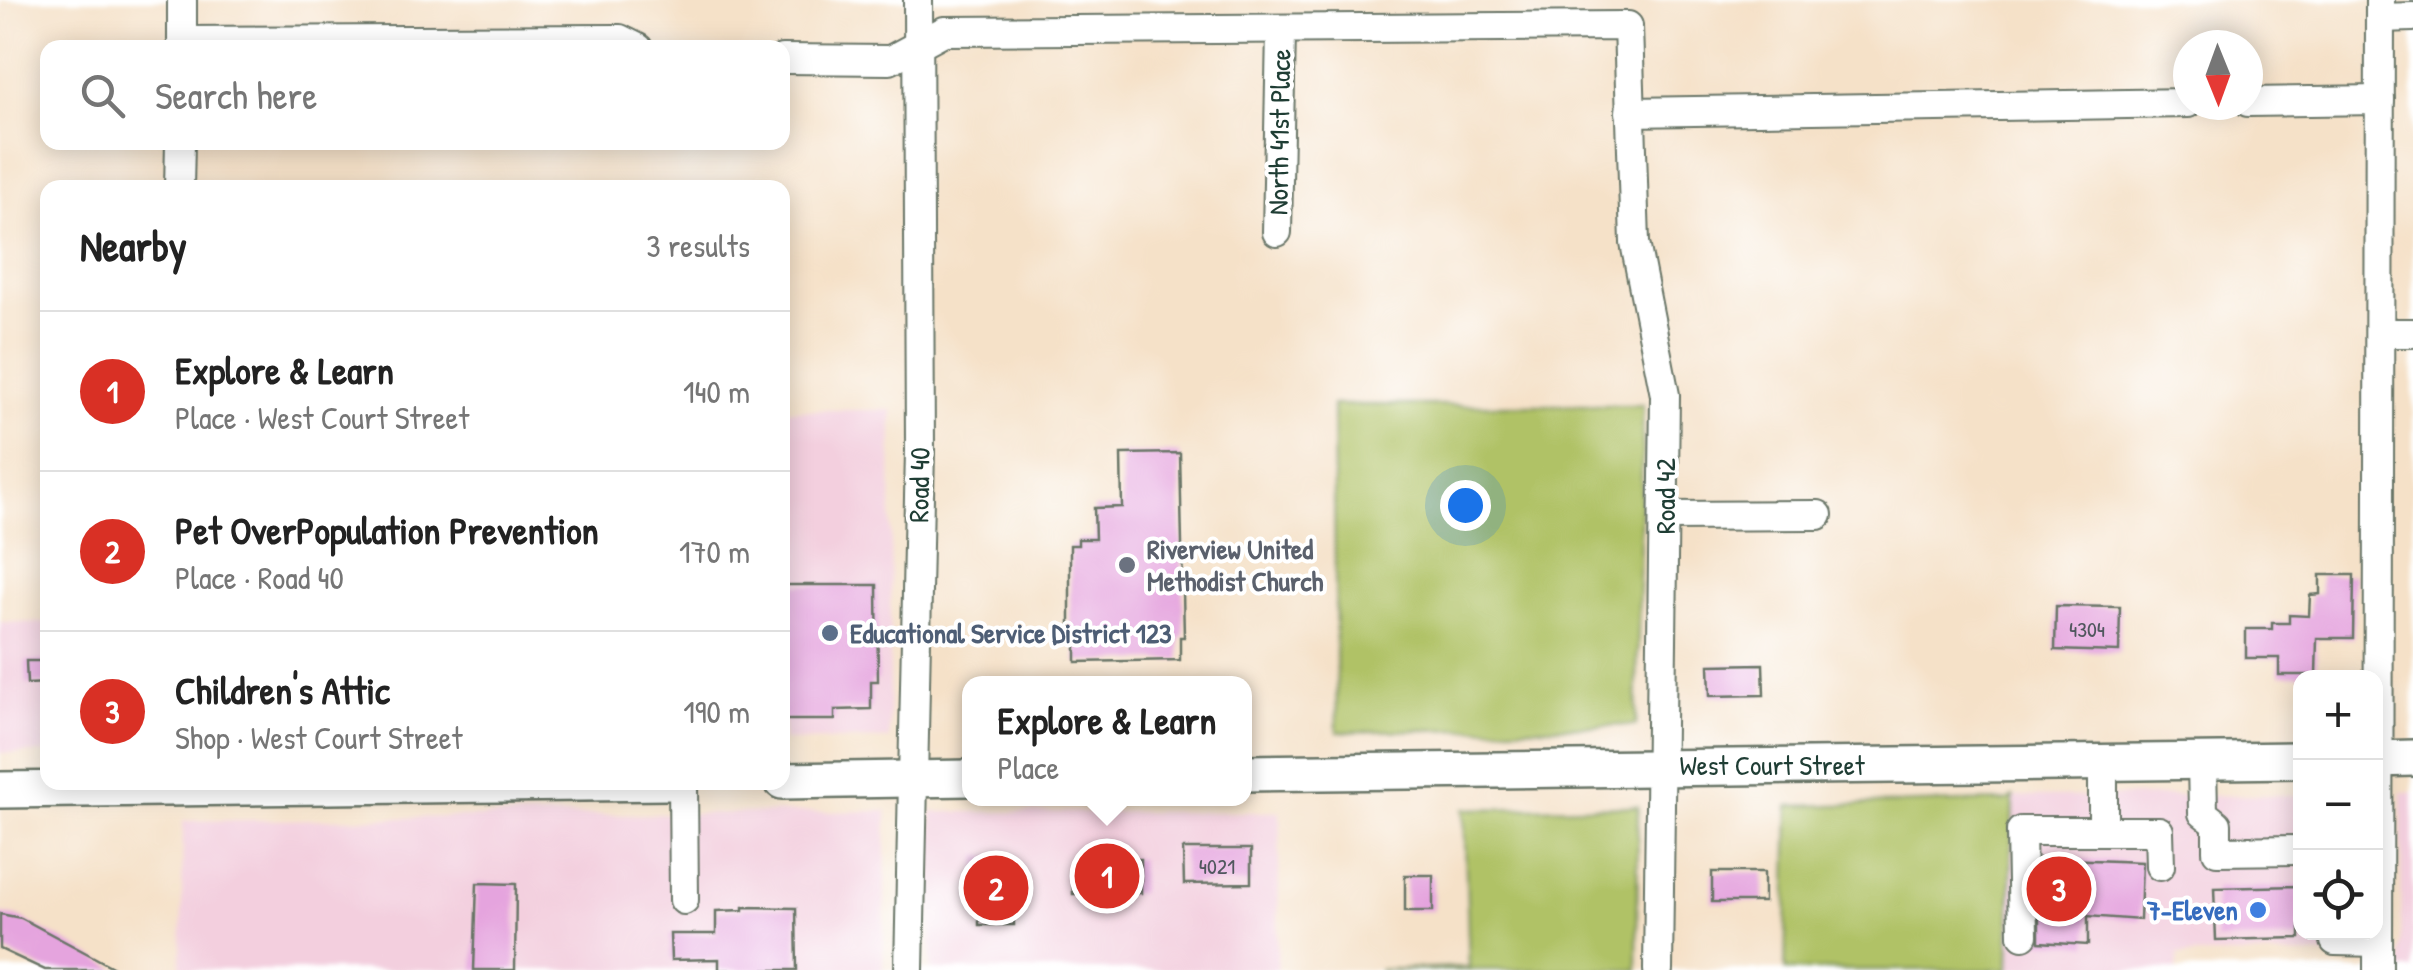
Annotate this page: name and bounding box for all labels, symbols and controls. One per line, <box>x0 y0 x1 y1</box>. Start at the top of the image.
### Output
north arrow <box>2173 30 2263 120</box>
search box <box>40 40 790 150</box>
street label: North 41st Place <box>1259 49 1299 215</box>
icon: search <box>75 68 130 123</box>
text: Search here <box>155 69 317 121</box>
text: Nearby <box>80 217 187 274</box>
text: 3 results <box>646 224 750 267</box>
text: Explore & Learn <box>175 344 394 396</box>
text: 1 <box>107 370 118 413</box>
text: 140 m <box>683 370 750 413</box>
text: Place · West Court Street <box>175 396 469 439</box>
street label: Road 40 <box>899 447 939 523</box>
street label: Road 42 <box>1646 458 1684 534</box>
your location <box>1440 480 1491 531</box>
text: Pet OverPopulation Prevention <box>175 504 599 556</box>
text: 2 <box>105 530 120 573</box>
text: 170 m <box>679 530 750 573</box>
place label: Riverview United Methodist Church <box>1147 530 1323 600</box>
marker: Riverview United Methodist Church <box>1116 554 1138 576</box>
text: Place · Road 40 <box>175 556 344 599</box>
place label: Educational Service District 123 <box>850 614 1172 652</box>
house number: 4304 <box>2069 614 2105 644</box>
marker: Educational Service District 123 <box>819 622 841 644</box>
text: Children's Attic <box>175 664 390 716</box>
map controls <box>2293 670 2383 940</box>
button: + <box>2293 670 2383 760</box>
popup <box>962 676 1252 806</box>
text: 3 <box>105 690 120 733</box>
text: 190 m <box>683 690 750 733</box>
text: Explore & Learn <box>998 694 1216 746</box>
text: Shop · West Court Street <box>175 716 462 759</box>
text: Place <box>998 746 1059 789</box>
street label: West Court Street <box>1679 746 1865 784</box>
button: − <box>2293 760 2383 850</box>
pin: 1 <box>1074 838 1140 914</box>
pin: 2 <box>964 850 1028 926</box>
button: locate <box>2293 850 2383 940</box>
house number: 4021 <box>1199 851 1235 881</box>
pin: 3 <box>2026 852 2092 926</box>
place label: 7-Eleven <box>2146 891 2238 929</box>
marker: 7-Eleven <box>2247 899 2269 921</box>

